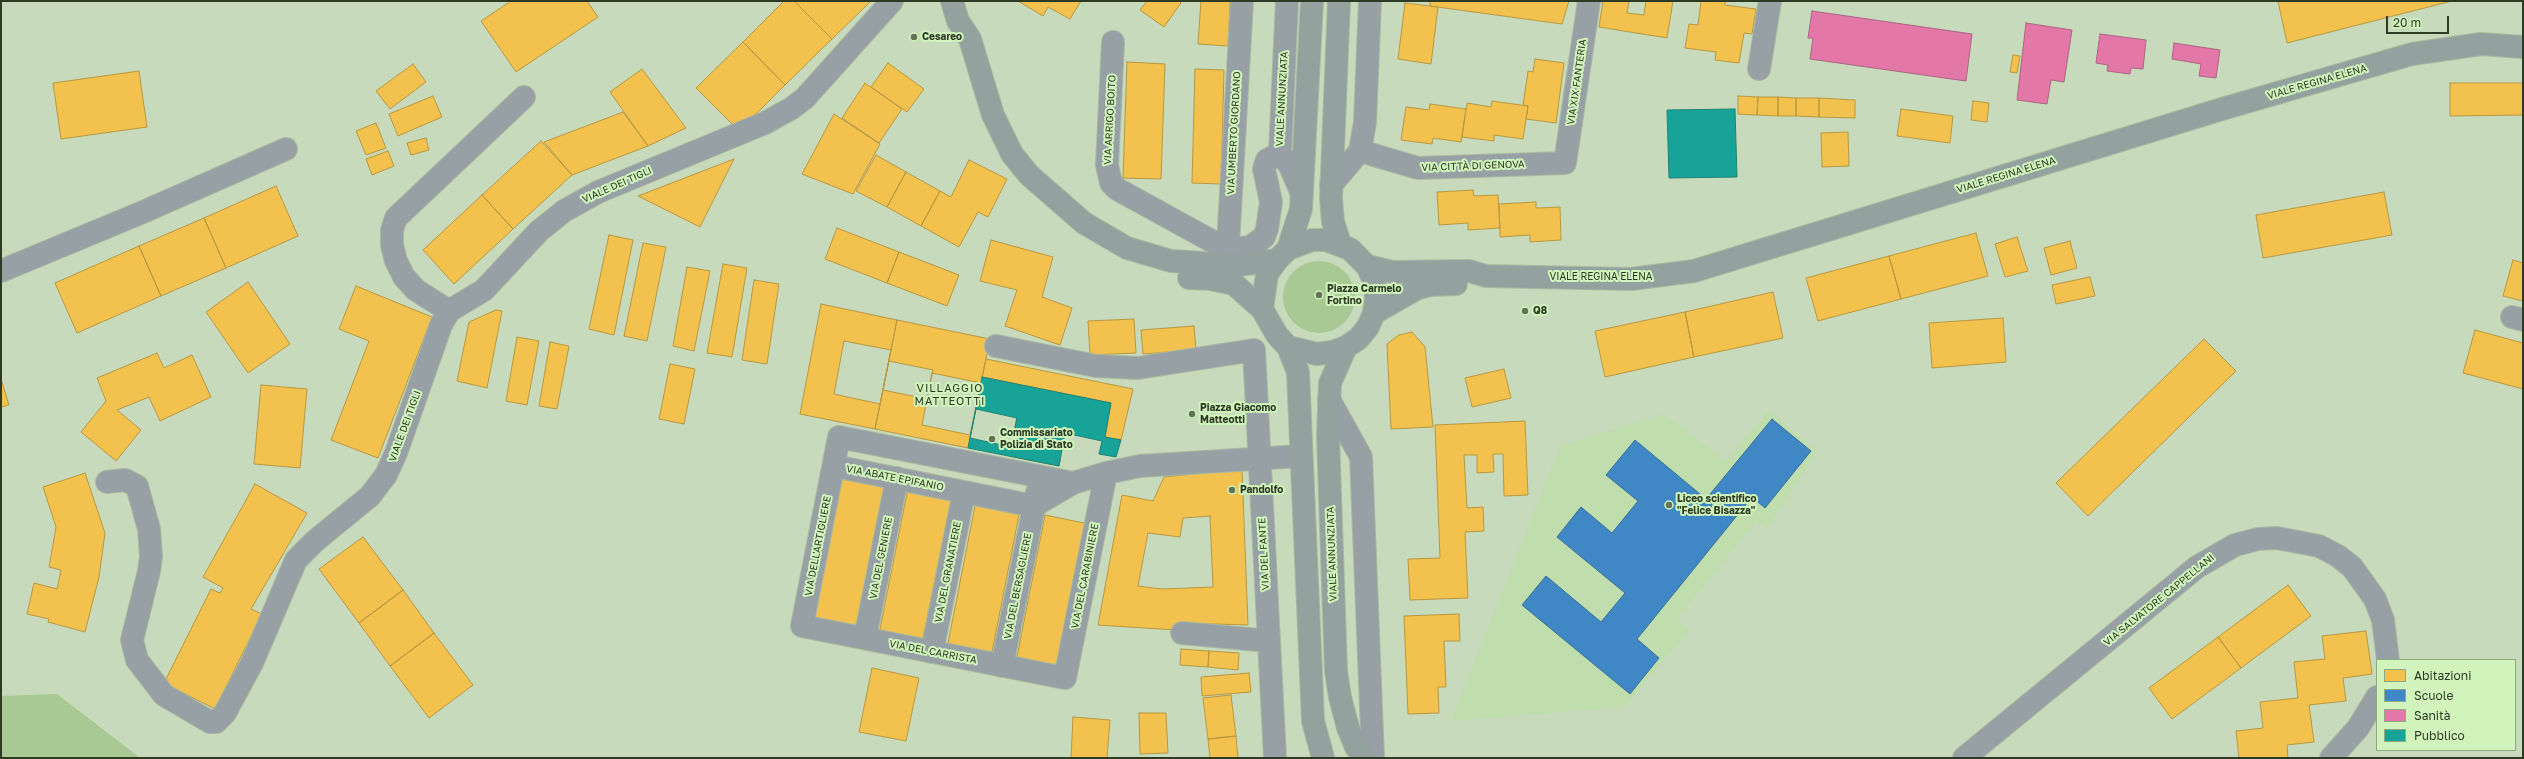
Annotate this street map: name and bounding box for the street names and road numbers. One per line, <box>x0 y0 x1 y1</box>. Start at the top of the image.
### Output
street label: VIA XIX FANTERIA <box>1565 38 1589 126</box>
street label: VIALE ANNUNZIATA <box>1274 51 1290 147</box>
street label: VIALE REGINA ELENA <box>2266 62 2368 102</box>
street label: VIA UMBERTO GIORDANO <box>1225 71 1243 195</box>
street label: VIA ARRIGO BOITO <box>1102 75 1118 165</box>
street label: VIALE REGINA ELENA <box>1955 154 2057 196</box>
street label: VIA CITTÀ DI GENOVA <box>1421 158 1525 174</box>
street label: VIALE DEI TIGLI <box>580 164 654 206</box>
street label: VIALE REGINA ELENA <box>1550 271 1652 283</box>
street label: VIALE DEI TIGLI <box>387 389 423 463</box>
street label: VIA ABATE EPIFANIO <box>845 463 945 493</box>
street label: VIA DELL'ARTIGLIERE <box>802 495 834 597</box>
street label: VIALE ANNUNZIATA <box>1324 506 1340 602</box>
street label: VIA DEL GENIERE <box>867 516 895 600</box>
street label: VIA DEL FANTE <box>1256 518 1272 590</box>
street label: VIA DEL GRANATIERE <box>932 520 964 624</box>
street label: VIA DEL CARABINIERE <box>1069 522 1101 630</box>
street label: VIA DEL BERSAGLIERE <box>1002 532 1034 640</box>
street label: VIA SALVATORE CAPPELLANI <box>2101 552 2217 648</box>
street label: VIA DEL CARRISTA <box>888 638 978 666</box>

